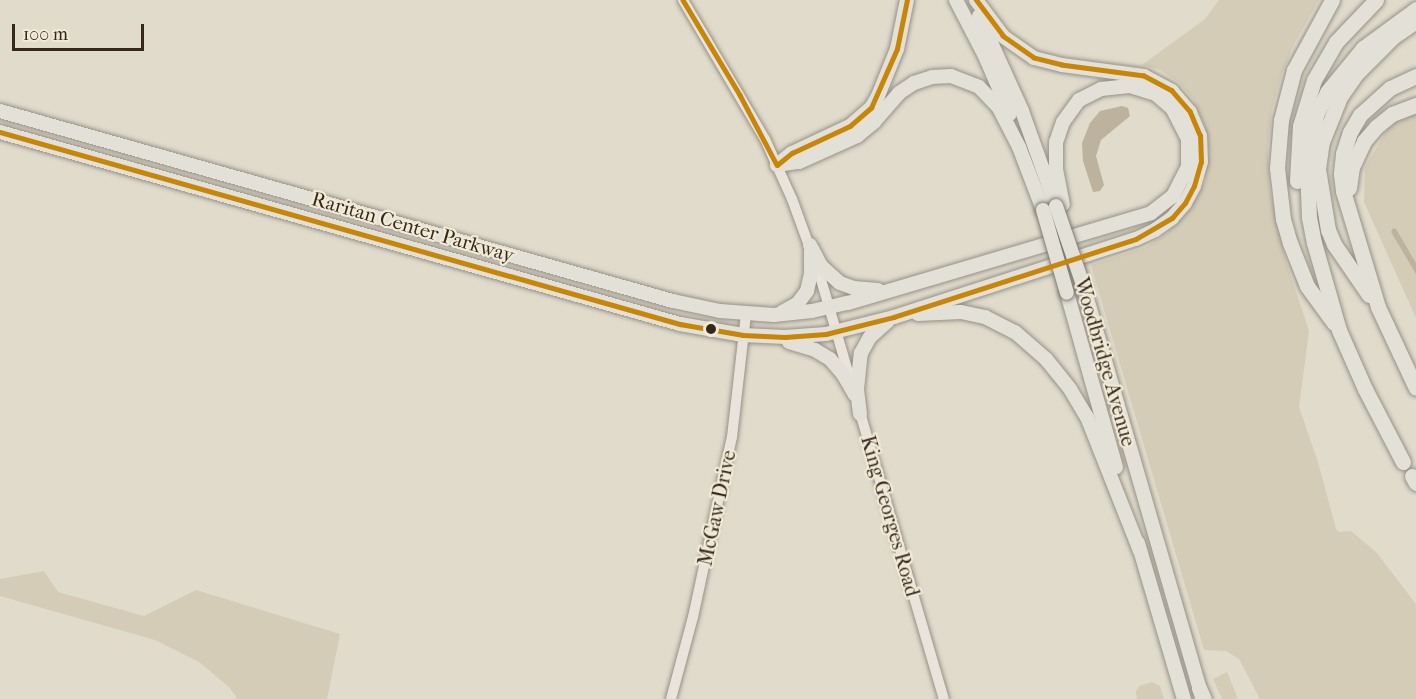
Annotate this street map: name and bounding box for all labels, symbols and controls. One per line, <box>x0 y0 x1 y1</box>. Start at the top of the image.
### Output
scale bar <box>15 12 147 50</box>
text: 100 m <box>23 24 68 45</box>
street label: Raritan Center Parkway <box>309 187 517 267</box>
street label: Woodbridge Avenue <box>1069 275 1141 449</box>
unlabelled marker <box>705 323 717 335</box>
street label: King Georges Road <box>856 433 924 599</box>
street label: McGaw Drive <box>693 448 741 568</box>

